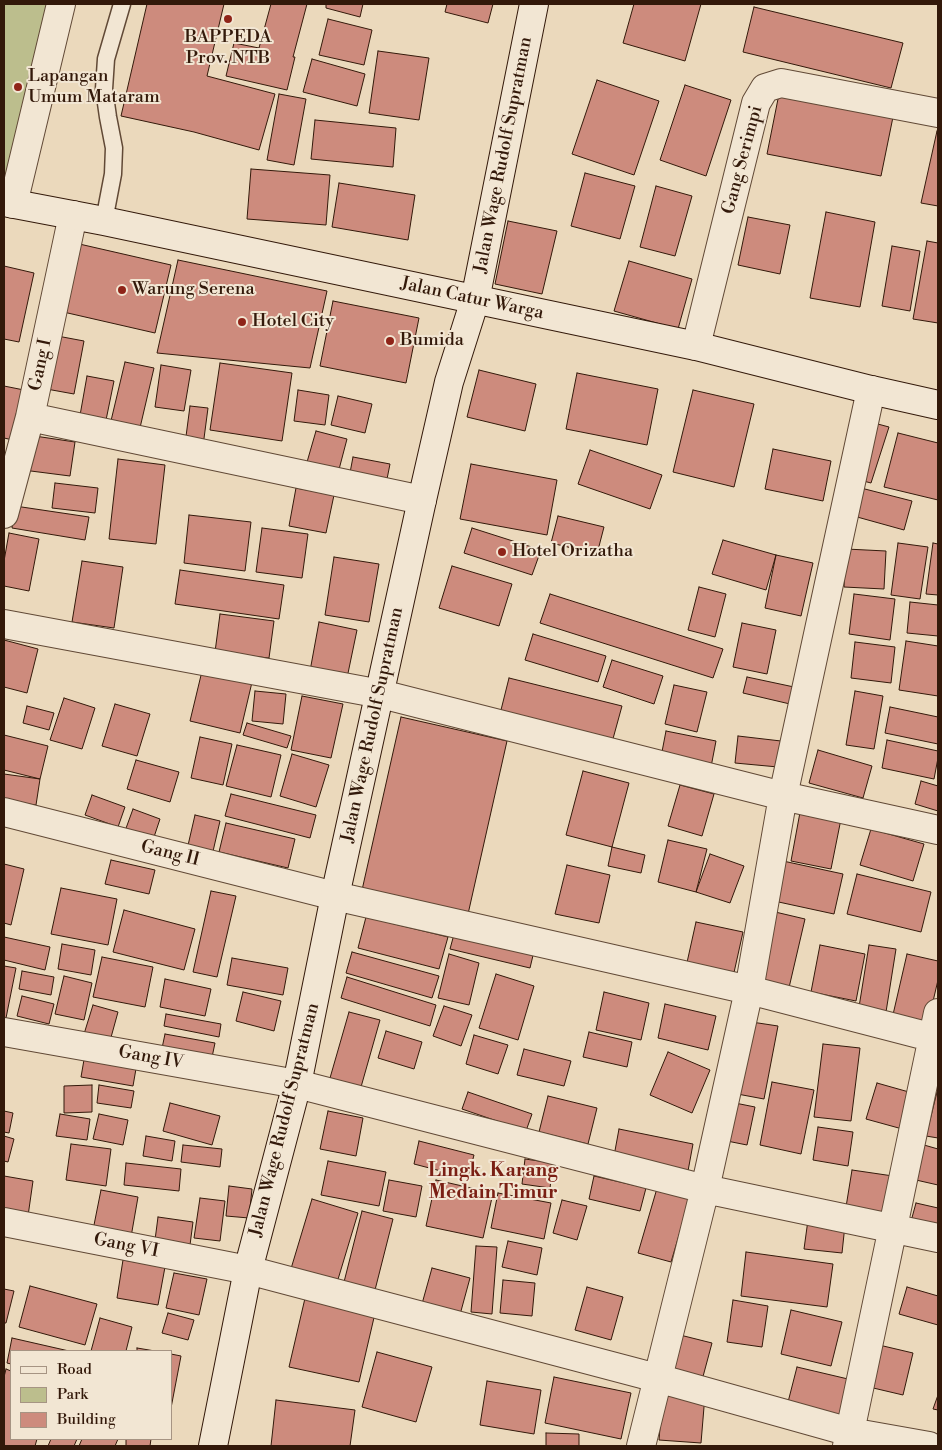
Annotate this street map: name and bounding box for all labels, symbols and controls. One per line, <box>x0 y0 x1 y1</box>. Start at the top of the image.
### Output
marker: BAPPEDA Prov. NTB <box>222 13 234 25</box>
place label: BAPPEDA Prov. NTB <box>185 27 271 70</box>
street label: Jalan Wage Rudolf Supratman <box>470 35 538 275</box>
place label: Lapangan Umum Mataram <box>28 66 160 108</box>
marker: Lapangan Umum Mataram <box>12 81 24 93</box>
street label: Gang Serimpi <box>718 103 768 217</box>
street label: Jalan Catur Warga <box>399 273 545 325</box>
place label: Warung Serena <box>132 279 255 301</box>
marker: Warung Serena <box>116 284 128 296</box>
place label: Hotel City <box>252 311 334 333</box>
marker: Hotel City <box>236 316 248 328</box>
place label: Bumida <box>400 330 464 352</box>
marker: Bumida <box>384 335 396 347</box>
street label: Gang I <box>25 337 57 393</box>
place label: Hotel Orizatha <box>512 541 633 563</box>
marker: Hotel Orizatha <box>496 546 508 558</box>
street label: Jalan Wage Rudolf Supratman <box>337 605 409 845</box>
street label: Gang II <box>138 836 202 872</box>
street label: Jalan Wage Rudolf Supratman <box>245 1001 325 1239</box>
street label: Gang IV <box>117 1042 185 1074</box>
district label: Lingk. Karang Medain Timur <box>428 1160 558 1204</box>
street label: Gang VI <box>92 1229 160 1263</box>
legend <box>10 1350 172 1440</box>
text: Road <box>57 1360 92 1379</box>
text: Park <box>57 1385 88 1404</box>
text: Building <box>57 1410 116 1429</box>

